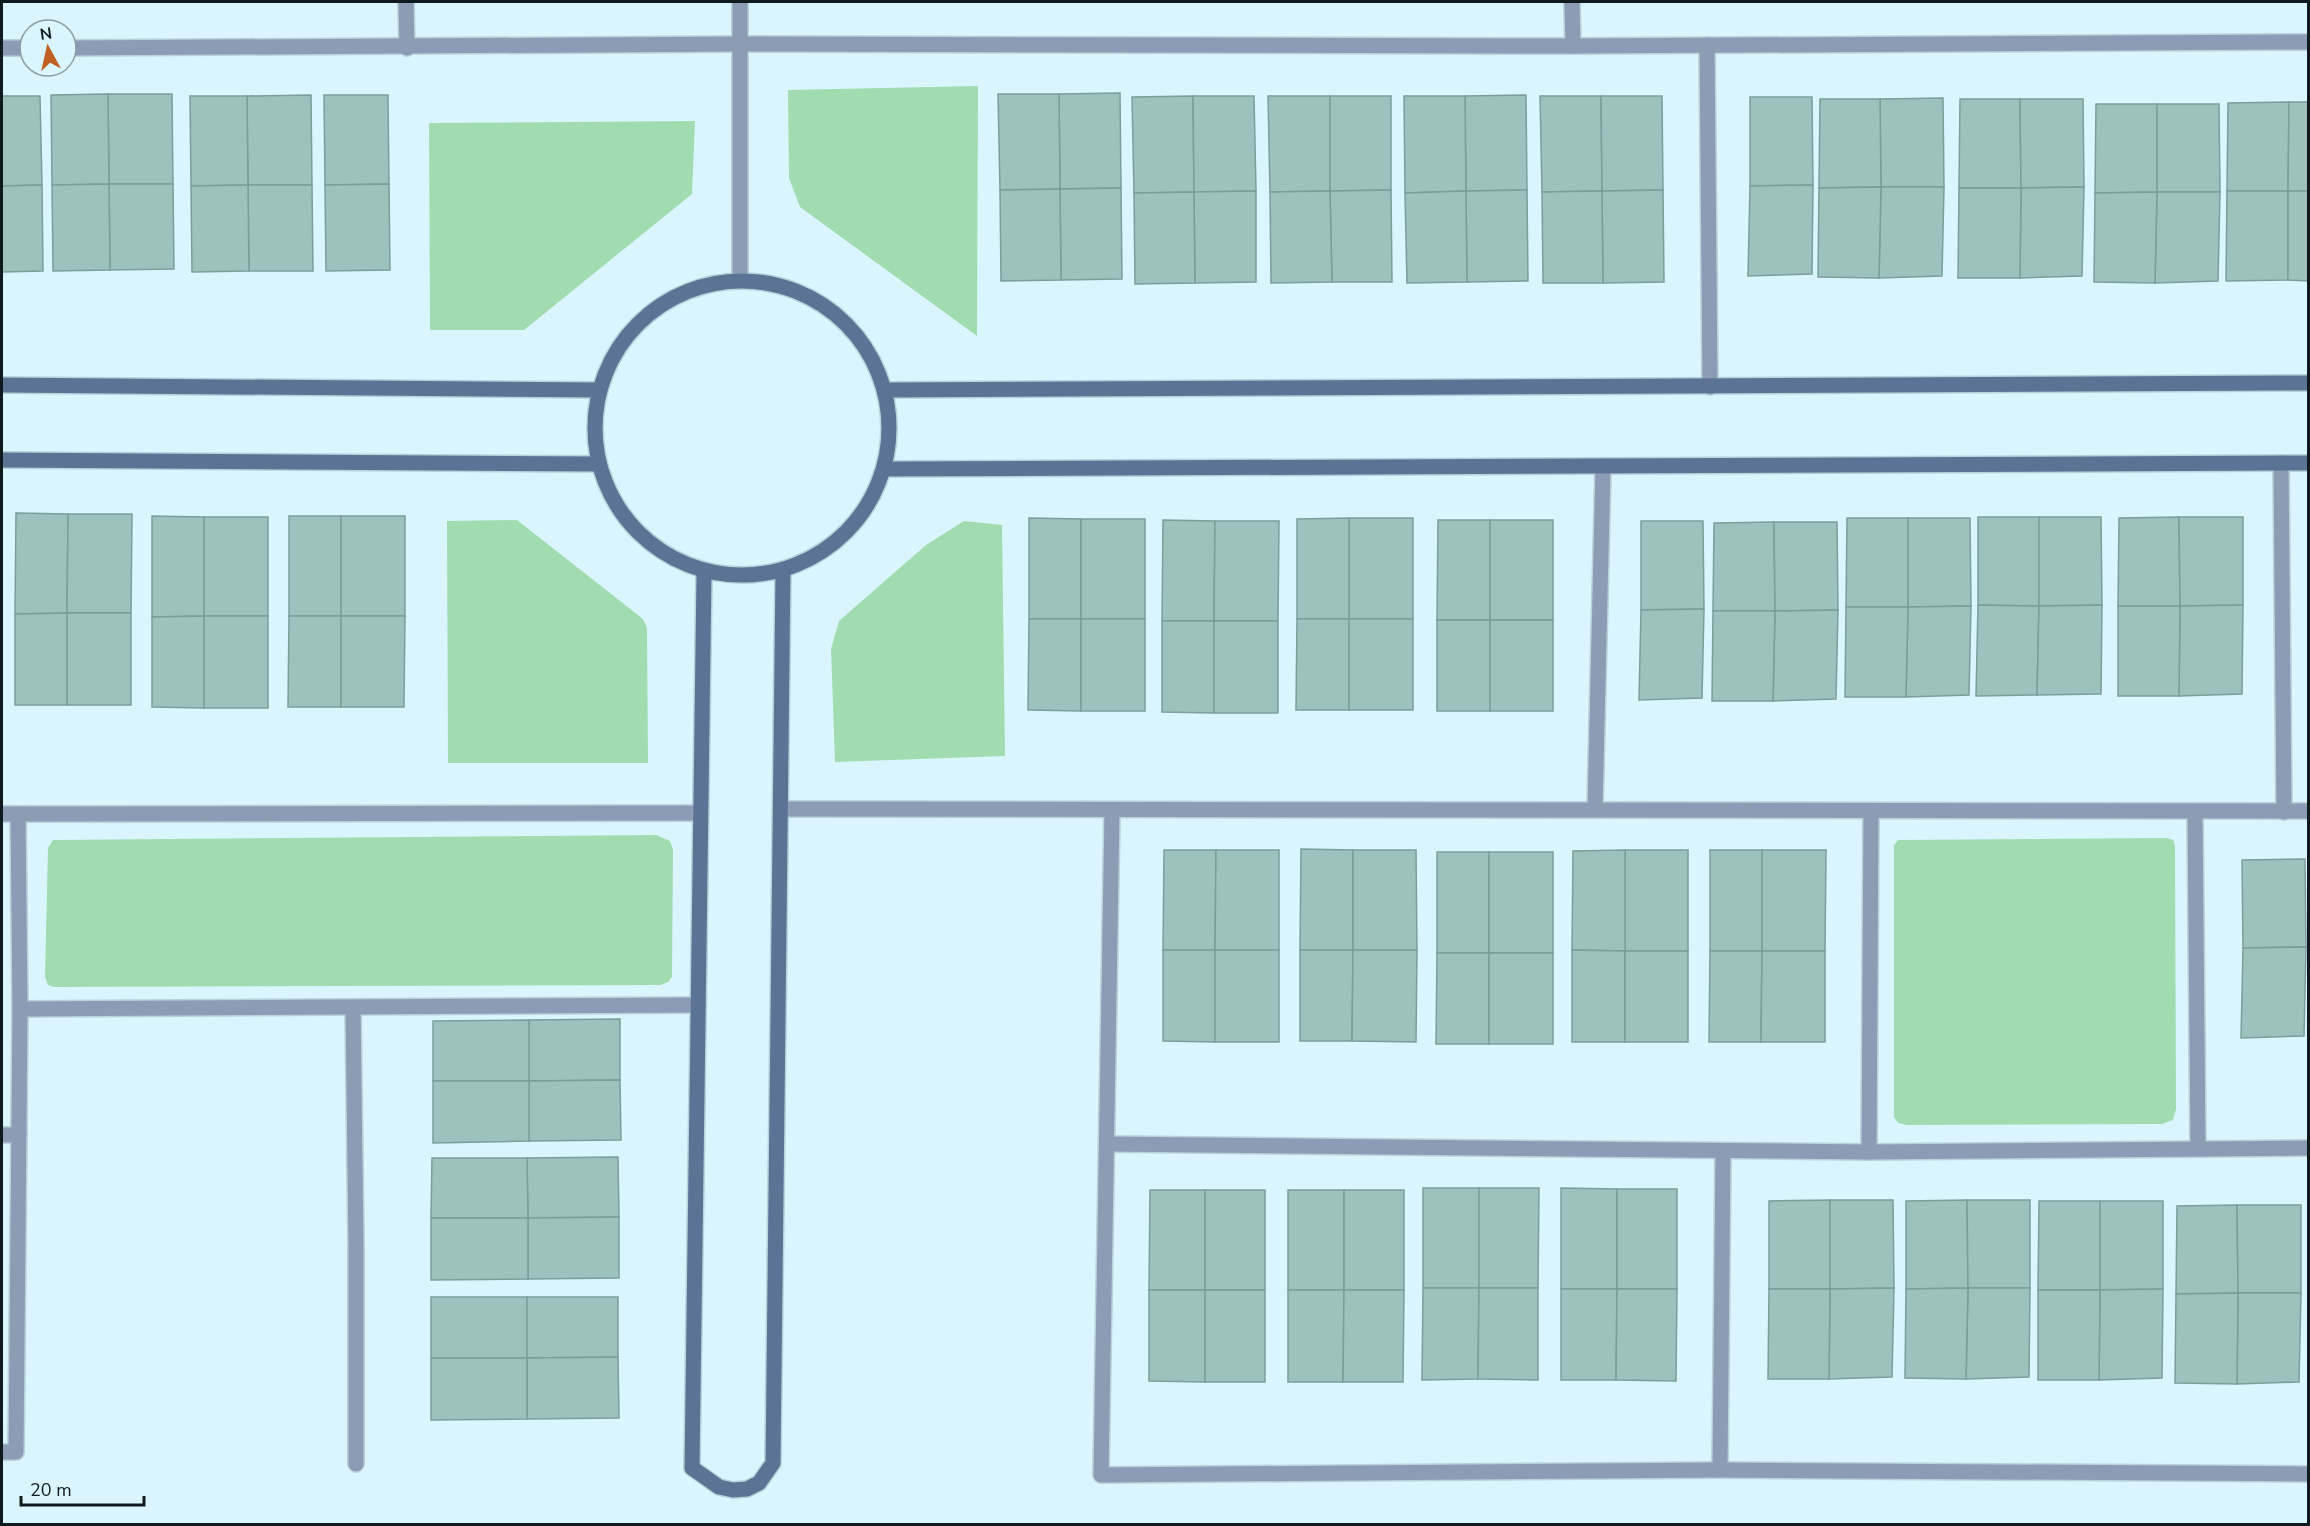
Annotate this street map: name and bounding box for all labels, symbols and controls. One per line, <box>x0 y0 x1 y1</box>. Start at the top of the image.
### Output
north arrow <box>18 18 78 78</box>
text: N <box>39 22 54 46</box>
scale bar <box>21 1469 144 1507</box>
text: 20 m <box>30 1478 72 1502</box>

